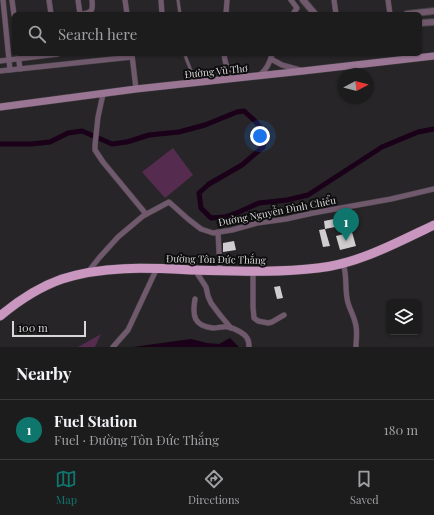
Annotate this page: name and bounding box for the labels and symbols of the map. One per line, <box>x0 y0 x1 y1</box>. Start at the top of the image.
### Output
street label: Đường Vũ Thơ <box>184 61 249 81</box>
north arrow <box>338 68 374 104</box>
your location <box>250 126 270 146</box>
street label: Đường Nguyễn Đình Chiểu <box>217 193 337 229</box>
pin: 1 <box>333 208 359 241</box>
street label: Đường Tôn Đức Thắng <box>166 251 267 267</box>
scale bar <box>12 319 86 338</box>

